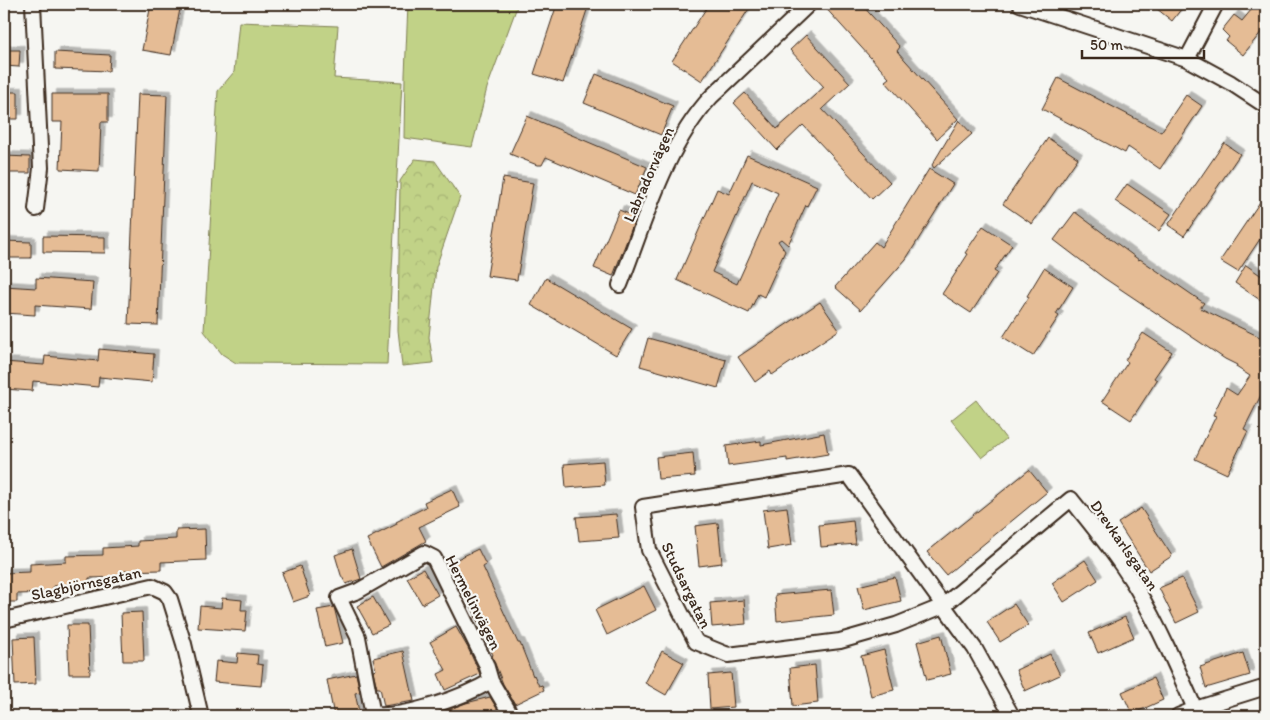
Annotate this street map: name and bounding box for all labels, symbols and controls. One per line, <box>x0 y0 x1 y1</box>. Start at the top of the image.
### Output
scale bar <box>1082 28 1205 60</box>
text: 50 m <box>1090 36 1123 54</box>
street label: Labradorvägen <box>619 124 678 225</box>
street label: Drevkarlsgatan <box>1086 496 1163 594</box>
street label: Studsargatan <box>657 539 716 631</box>
street label: Hermelinvägen <box>442 552 506 653</box>
street label: Slagbjörnsgatan <box>29 563 143 604</box>

